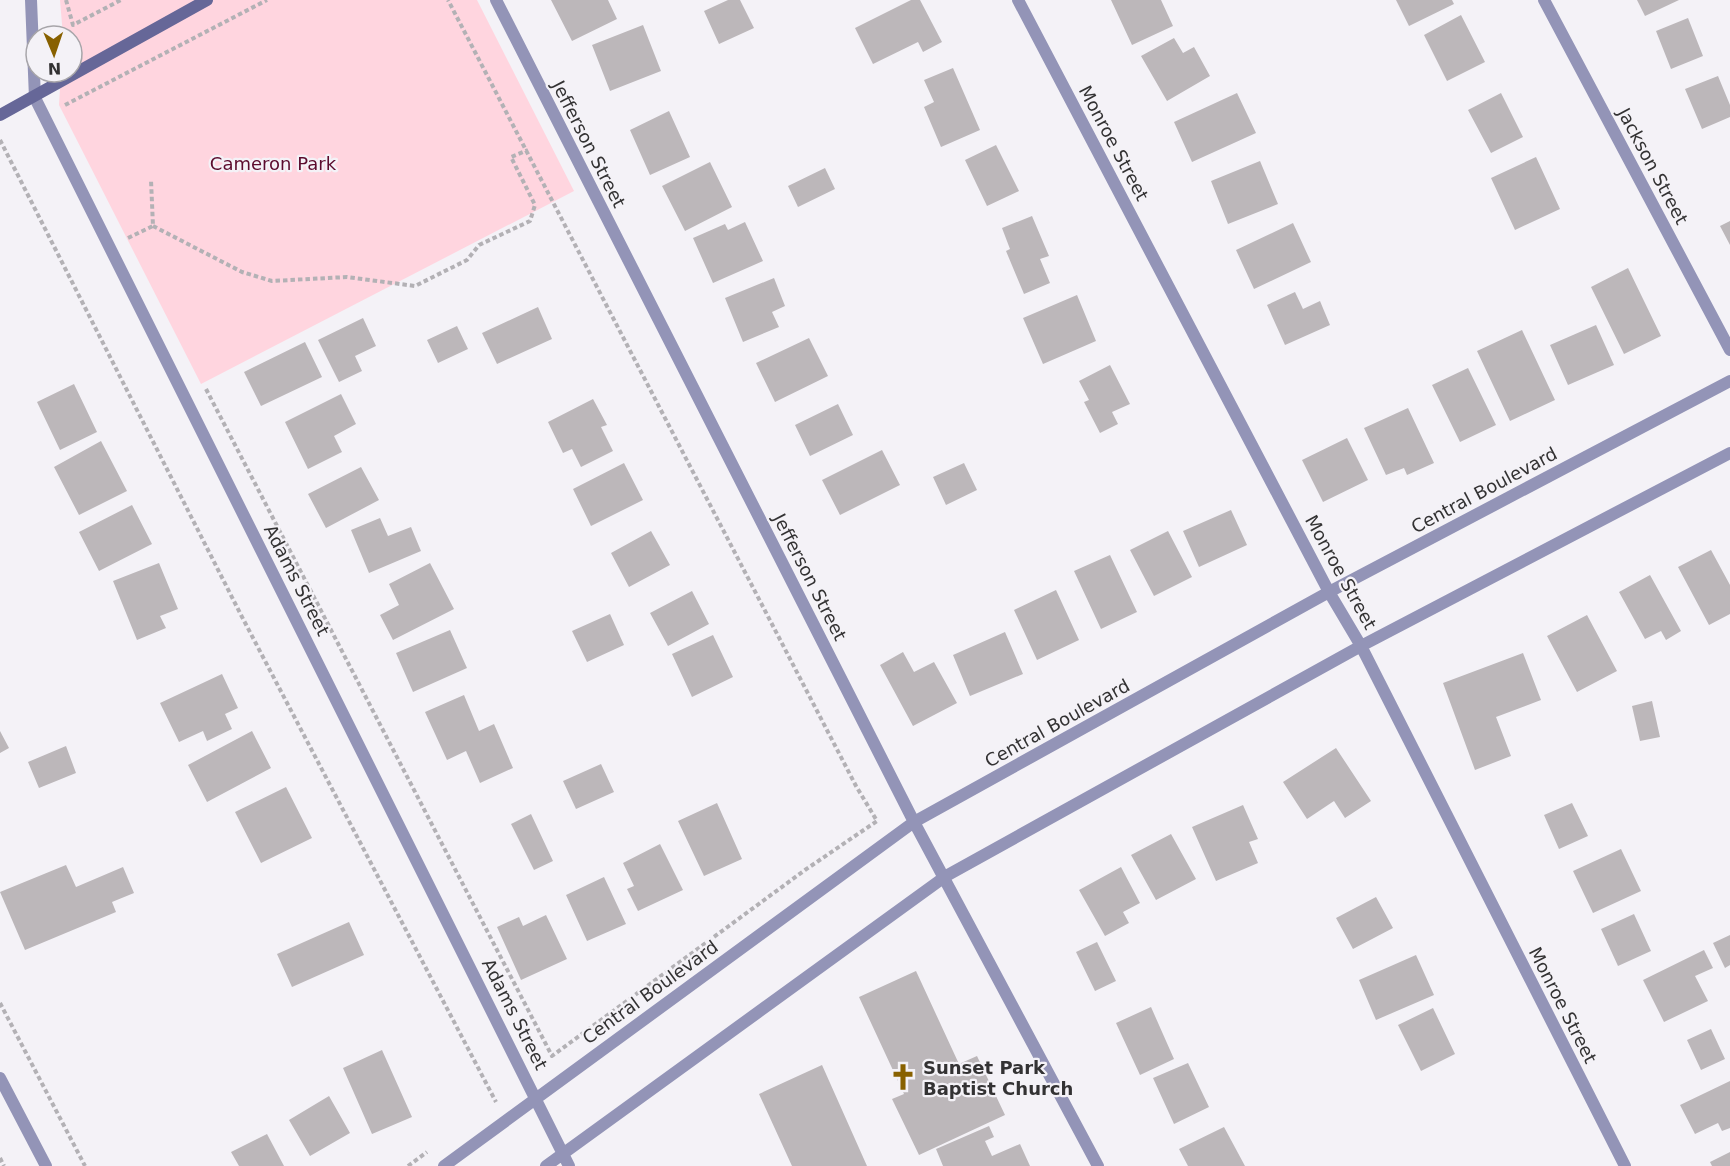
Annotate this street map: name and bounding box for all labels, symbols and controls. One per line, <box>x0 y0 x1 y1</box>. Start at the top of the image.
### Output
north arrow <box>24 24 84 84</box>
text: N <box>47 59 62 78</box>
street label: Jefferson Street <box>548 76 630 211</box>
street label: Monroe Street <box>1075 82 1153 204</box>
street label: Jackson Street <box>1613 103 1693 228</box>
park label: Cameron Park <box>210 153 337 174</box>
street label: Central Boulevard <box>1407 443 1561 537</box>
street label: Jefferson Street <box>769 509 851 644</box>
street label: Monroe Street <box>1301 511 1381 633</box>
street label: Adams Street <box>260 521 334 639</box>
street label: Central Boulevard <box>981 674 1133 772</box>
street label: Central Boulevard <box>578 936 722 1048</box>
street label: Monroe Street <box>1525 943 1601 1067</box>
street label: Adams Street <box>478 955 552 1073</box>
place label: Sunset Park Baptist Church <box>923 1057 1073 1099</box>
church icon: Sunset Park Baptist Church <box>888 1062 918 1092</box>

